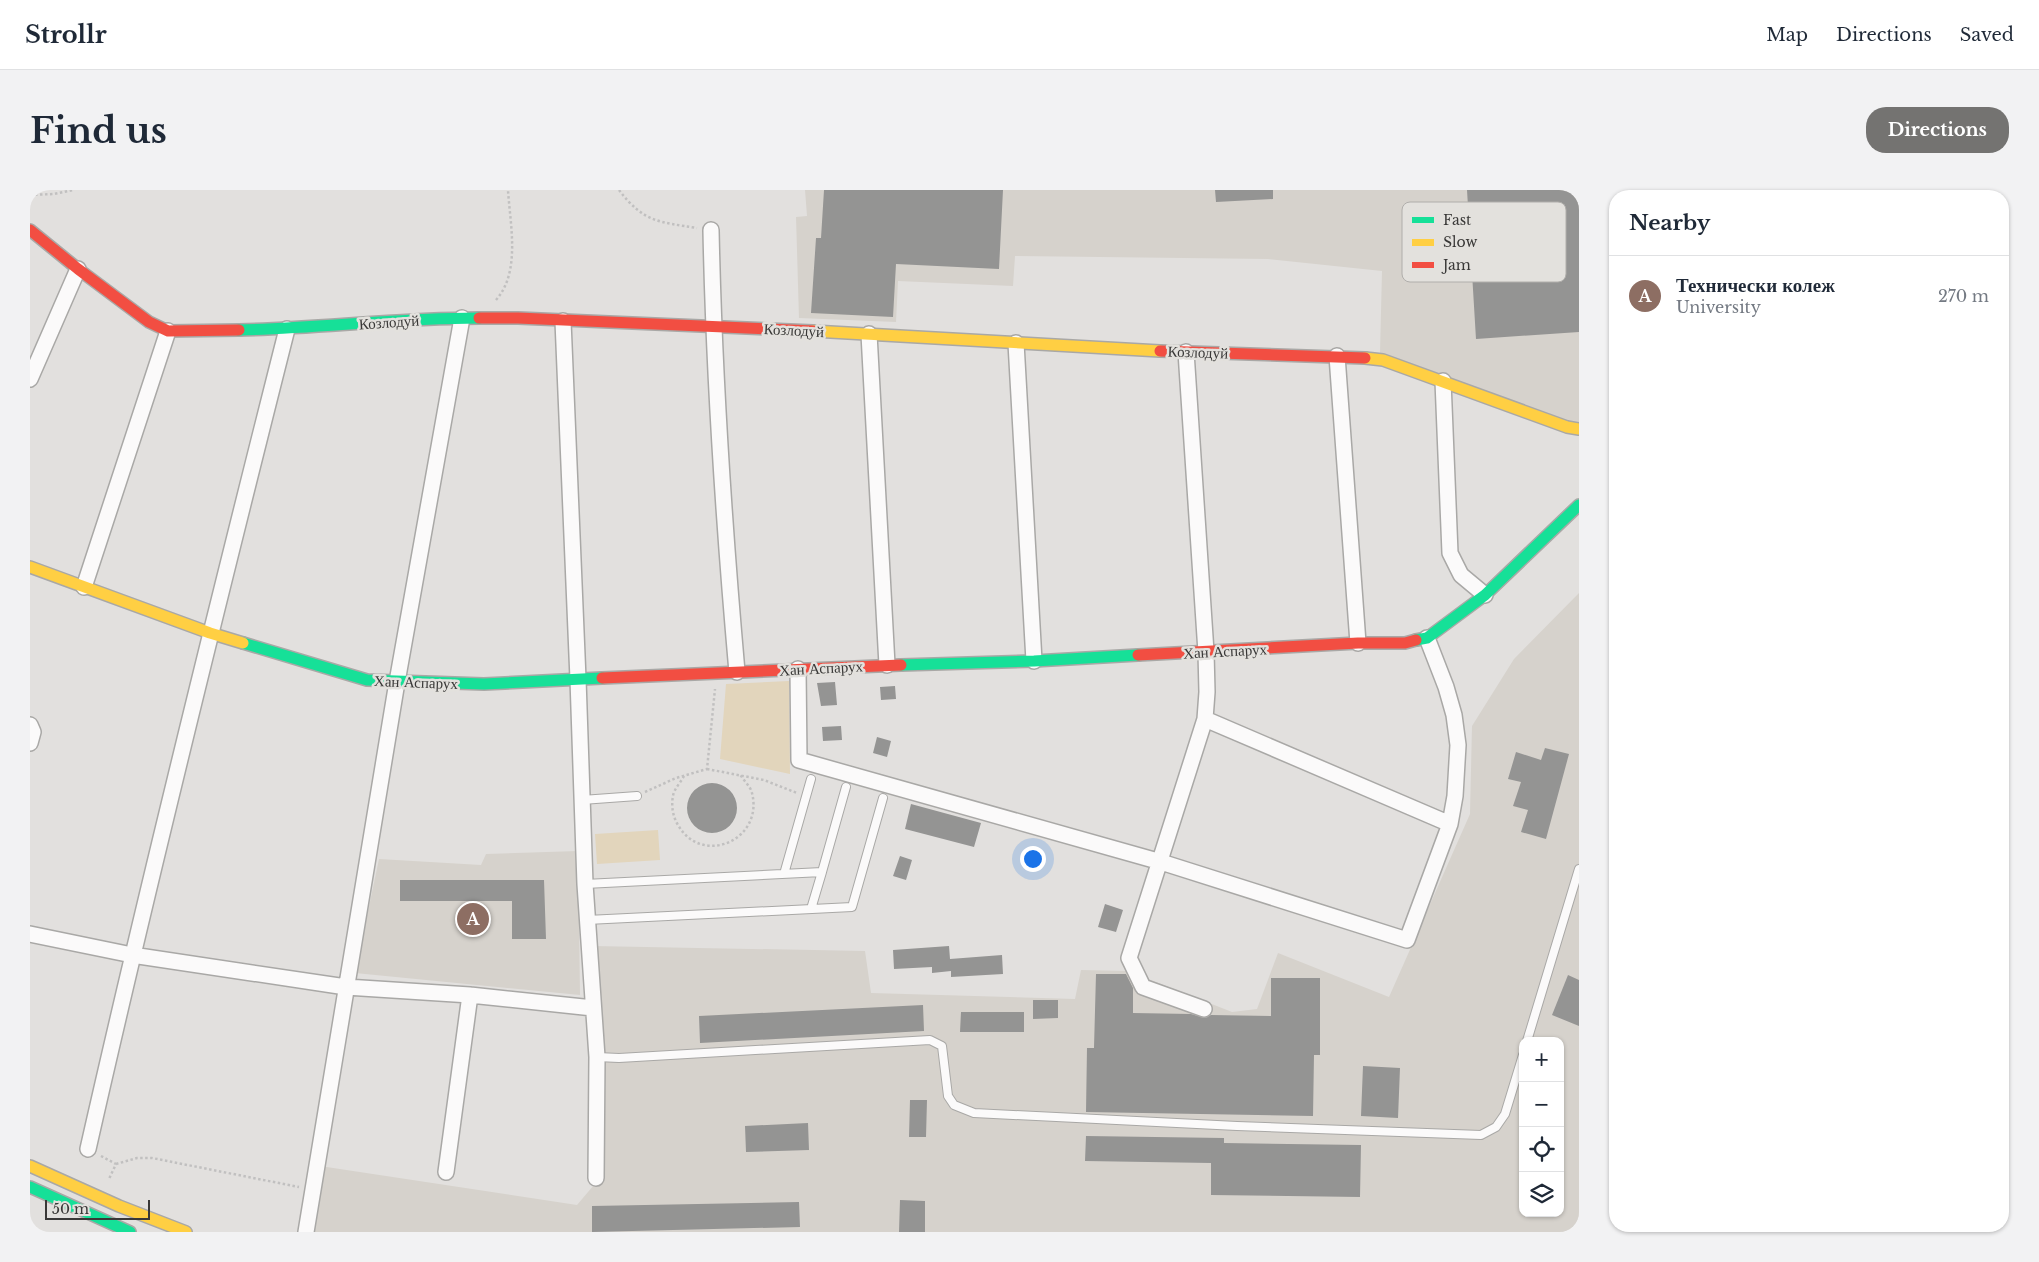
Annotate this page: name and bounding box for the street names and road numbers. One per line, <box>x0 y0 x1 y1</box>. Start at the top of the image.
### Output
street label: Козлодуй <box>358 310 420 334</box>
street label: Козлодуй <box>763 319 825 341</box>
street label: Козлодуй <box>1167 341 1229 363</box>
street label: Хан Аспарух <box>1183 639 1268 663</box>
street label: Хан Аспарух <box>779 656 864 680</box>
street label: Хан Аспарух <box>374 671 459 693</box>

